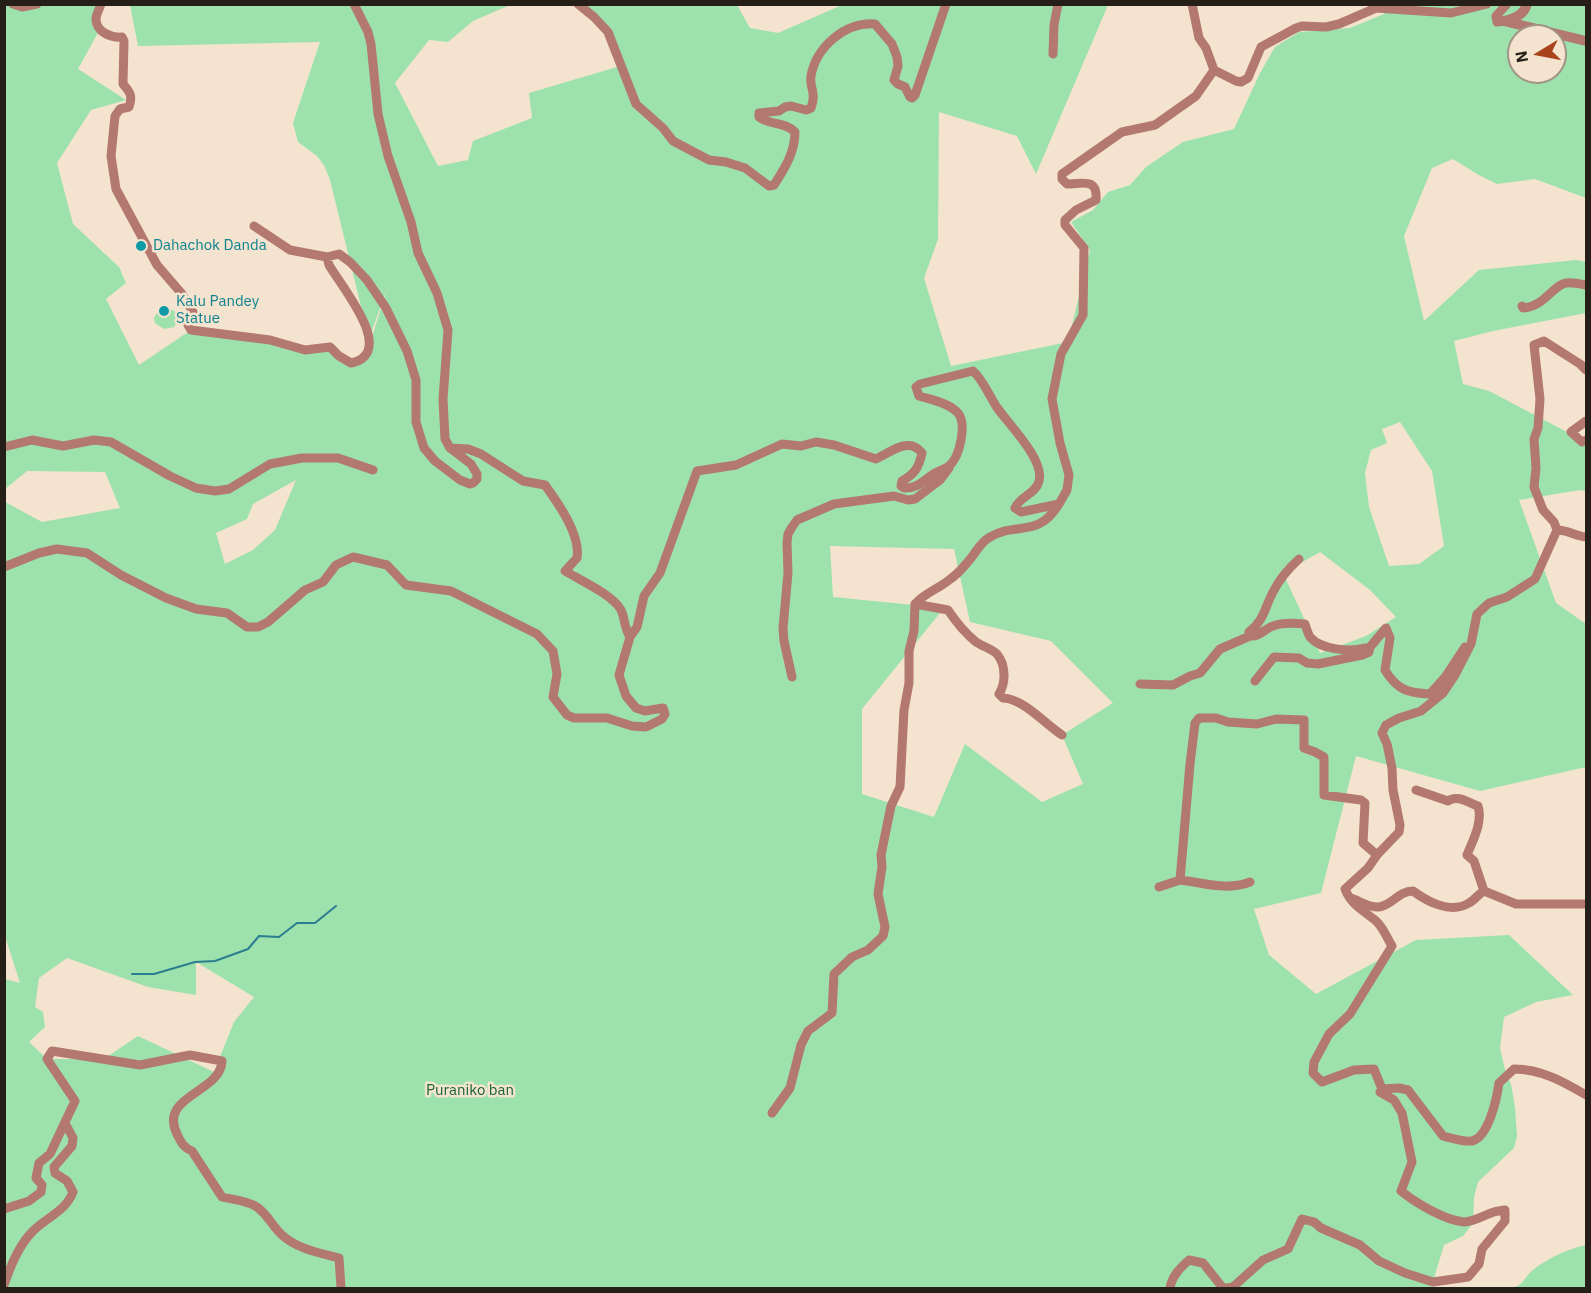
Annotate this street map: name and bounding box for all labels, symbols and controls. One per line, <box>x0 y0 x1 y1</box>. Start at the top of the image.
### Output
north arrow <box>1507 24 1567 84</box>
text: N <box>1510 49 1532 64</box>
place label: Dahachok Danda <box>153 237 267 255</box>
marker: Dahachok Danda <box>134 239 148 253</box>
place label: Kalu Pandey Statue <box>176 293 259 328</box>
marker: Kalu Pandey Statue <box>157 304 171 318</box>
park label: Puraniko ban <box>426 1082 514 1100</box>

